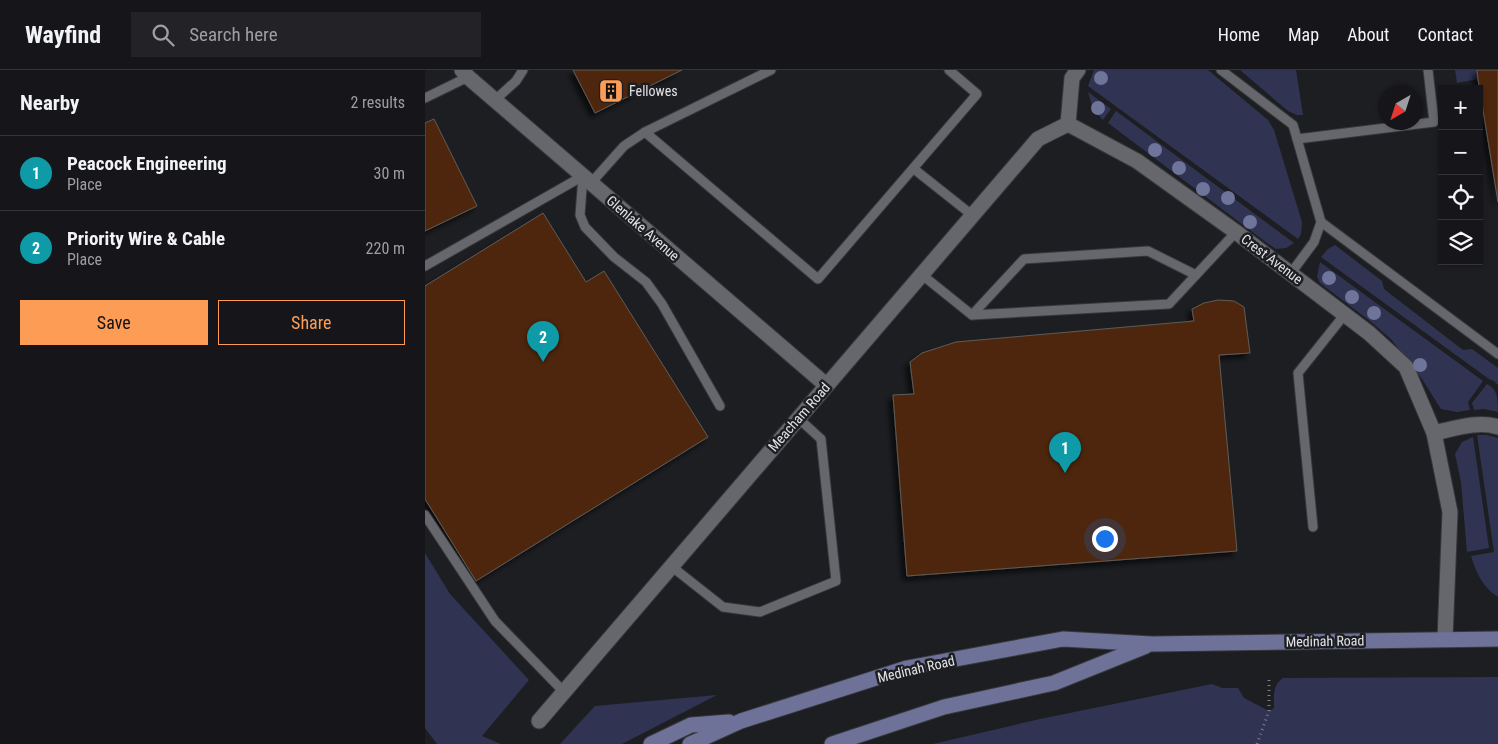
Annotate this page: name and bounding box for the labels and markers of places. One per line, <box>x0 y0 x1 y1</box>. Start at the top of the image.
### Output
building icon: Fellowes <box>598 78 624 104</box>
place label: Fellowes <box>629 83 678 99</box>
pin: 2 <box>527 321 559 362</box>
pin: 1 <box>1049 432 1081 473</box>

